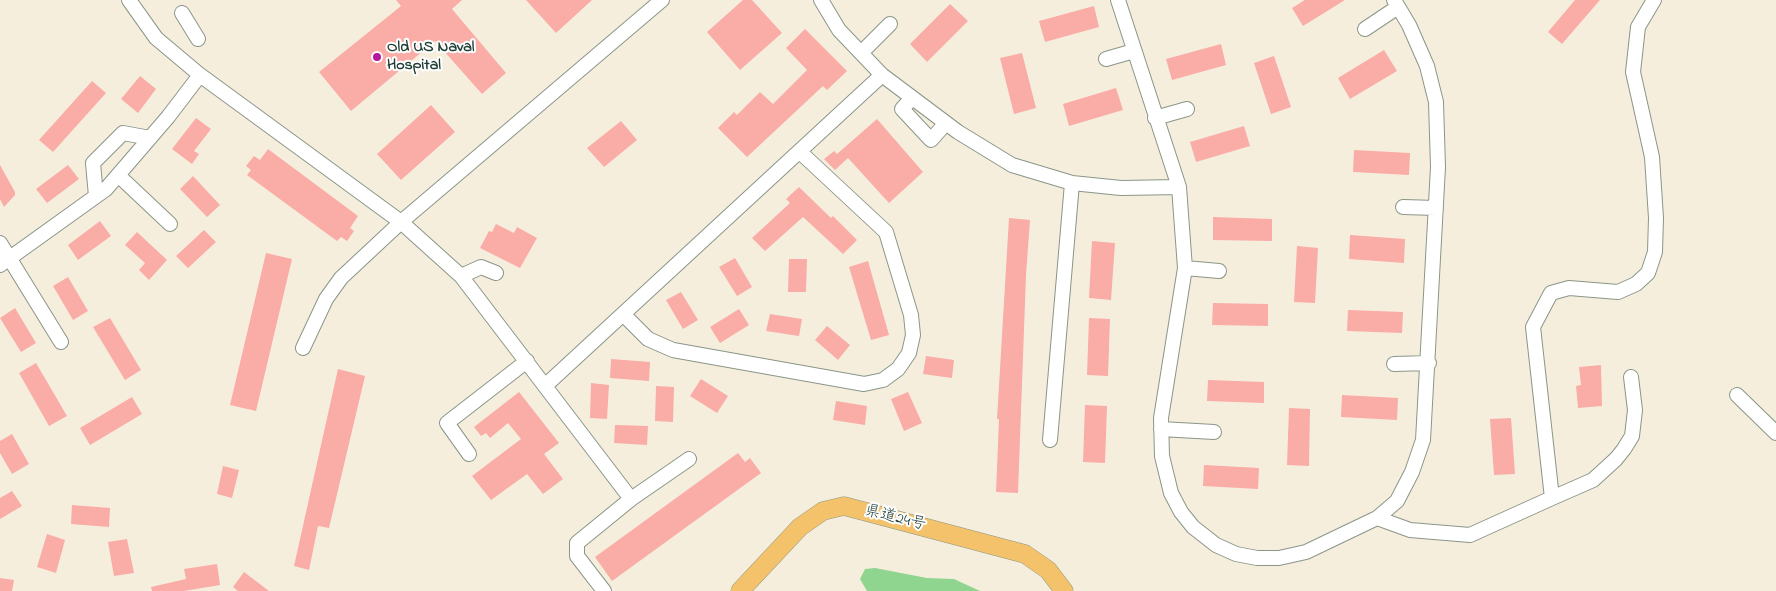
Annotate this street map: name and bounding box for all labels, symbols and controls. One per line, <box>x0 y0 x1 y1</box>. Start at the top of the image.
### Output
place label: Old US Naval Hospital <box>387 38 475 76</box>
marker: Old US Naval Hospital <box>371 51 383 63</box>
street label: 県道24号 <box>862 502 928 536</box>

